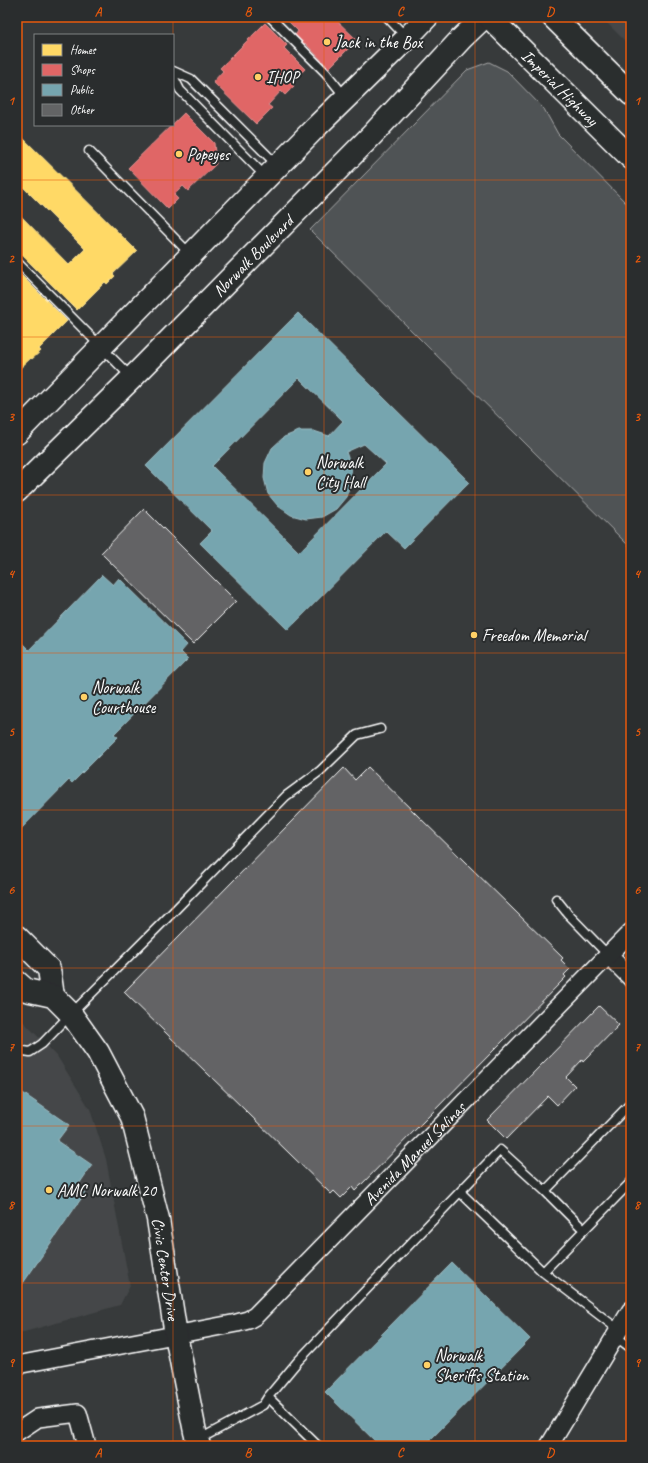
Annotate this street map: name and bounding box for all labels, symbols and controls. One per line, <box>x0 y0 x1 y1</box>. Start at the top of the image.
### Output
text: A <box>95 4 103 20</box>
text: B <box>245 4 253 20</box>
text: C <box>397 4 405 20</box>
text: D <box>546 4 555 20</box>
place label: Jack in the Box <box>334 32 424 53</box>
legend <box>34 34 174 126</box>
marker: Jack in the Box <box>322 37 332 47</box>
text: Homes <box>70 42 97 58</box>
street label: Imperial Highway <box>517 45 604 131</box>
text: Shops <box>70 62 95 78</box>
place label: IHOP <box>266 67 301 88</box>
marker: IHOP <box>253 72 263 82</box>
text: Public <box>70 82 94 98</box>
text: 1 <box>8 93 16 109</box>
text: 1 <box>634 93 642 109</box>
text: Other <box>70 102 96 118</box>
place label: Popeyes <box>187 144 232 165</box>
marker: Popeyes <box>174 149 184 159</box>
street label: Norwalk Boulevard <box>208 208 300 301</box>
text: 2 <box>8 251 15 267</box>
text: 2 <box>634 251 641 267</box>
text: 3 <box>8 409 15 425</box>
text: 3 <box>634 409 641 425</box>
place label: Norwalk City Hall <box>316 452 368 493</box>
marker: Norwalk City Hall <box>303 467 313 477</box>
text: 4 <box>8 566 16 582</box>
text: 4 <box>634 566 642 582</box>
place label: Freedom Memorial <box>482 625 589 646</box>
marker: Freedom Memorial <box>469 630 479 640</box>
place label: Norwalk Courthouse <box>92 677 157 718</box>
marker: Norwalk Courthouse <box>79 692 89 702</box>
text: 5 <box>8 724 15 740</box>
text: 5 <box>634 724 641 740</box>
text: 6 <box>8 882 15 898</box>
text: 6 <box>634 882 641 898</box>
text: 7 <box>8 1039 15 1055</box>
text: 7 <box>634 1039 641 1055</box>
street label: Avenida Manuel Salinas <box>359 1096 470 1210</box>
place label: AMC Norwalk 20 <box>57 1180 157 1201</box>
marker: AMC Norwalk 20 <box>44 1185 54 1195</box>
text: 8 <box>8 1197 16 1213</box>
text: 8 <box>634 1197 642 1213</box>
street label: Civic Center Drive <box>147 1216 184 1323</box>
place label: Norwalk Sheriffs Station <box>435 1345 530 1386</box>
text: 9 <box>8 1355 15 1371</box>
text: 9 <box>634 1355 641 1371</box>
marker: Norwalk Sheriffs Station <box>422 1360 432 1370</box>
text: A <box>95 1445 103 1461</box>
text: B <box>245 1445 253 1461</box>
text: C <box>397 1445 405 1461</box>
text: D <box>546 1445 555 1461</box>

